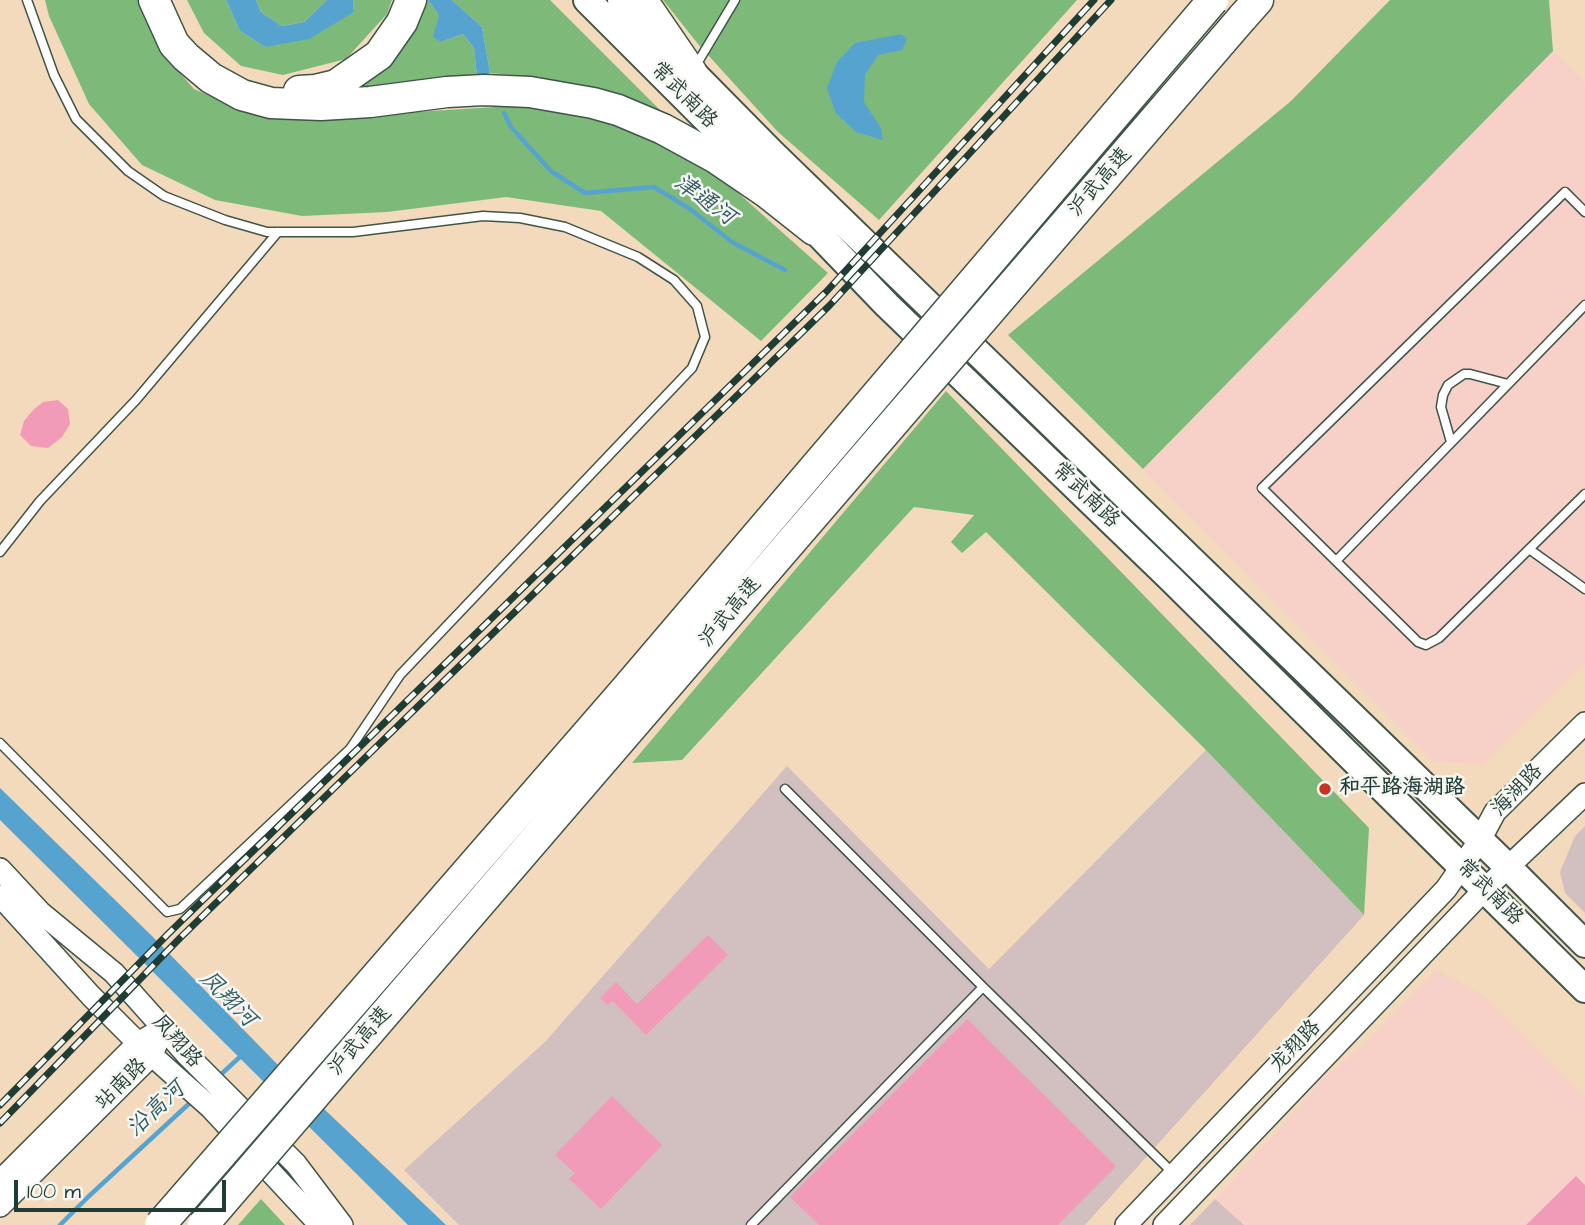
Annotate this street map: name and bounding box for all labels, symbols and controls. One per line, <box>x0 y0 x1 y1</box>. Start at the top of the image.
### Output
street label: 常武南路 <box>644 57 722 135</box>
street label: 沪武高速 <box>1064 143 1138 223</box>
water label: 津通河 <box>668 170 740 232</box>
street label: 常武南路 <box>1046 458 1124 534</box>
street label: 沪武高速 <box>694 573 768 653</box>
street label: 海湖路 <box>1487 759 1549 823</box>
place label: 和平路海湖路 <box>1339 776 1465 802</box>
marker: 和平路海湖路 <box>1317 781 1333 797</box>
street label: 常武南路 <box>1450 854 1528 932</box>
water label: 凤翔河 <box>193 966 261 1034</box>
street label: 沪武高速 <box>324 1002 398 1082</box>
street label: 凤翔路 <box>146 1010 206 1074</box>
street label: 龙翔路 <box>1265 1016 1327 1078</box>
street label: 站南路 <box>91 1054 153 1116</box>
water label: 沿高河 <box>122 1076 192 1144</box>
scale bar <box>18 1166 229 1210</box>
text: 100 m <box>27 1177 81 1206</box>

